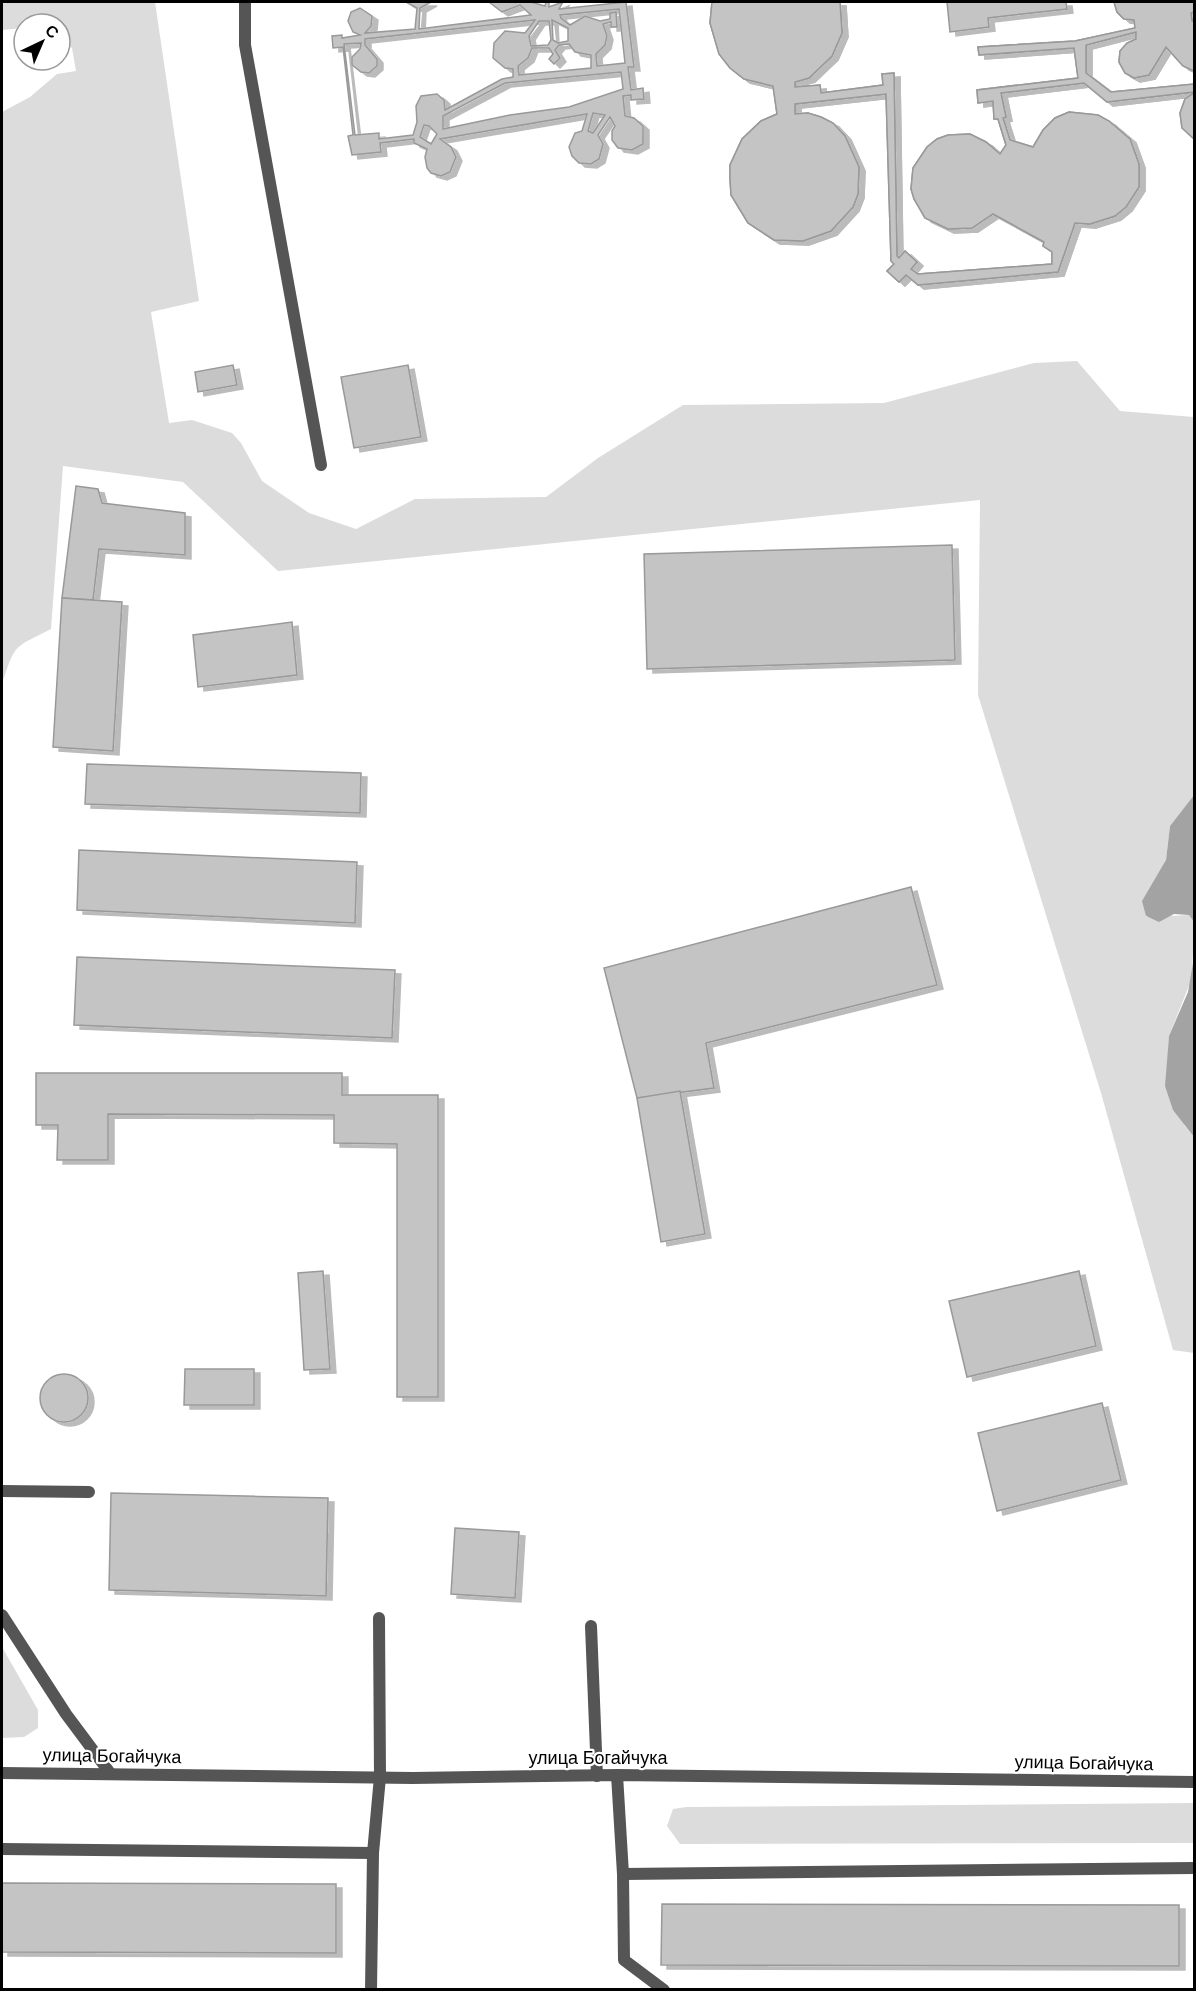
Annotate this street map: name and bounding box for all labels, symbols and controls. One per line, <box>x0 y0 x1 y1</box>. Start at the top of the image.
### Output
north arrow <box>12 12 72 72</box>
text: С <box>41 20 64 43</box>
street label: улица Богайчука <box>42 1743 183 1769</box>
street label: улица Богайчука <box>529 1746 668 1770</box>
street label: улица Богайчука <box>1014 1750 1155 1776</box>

